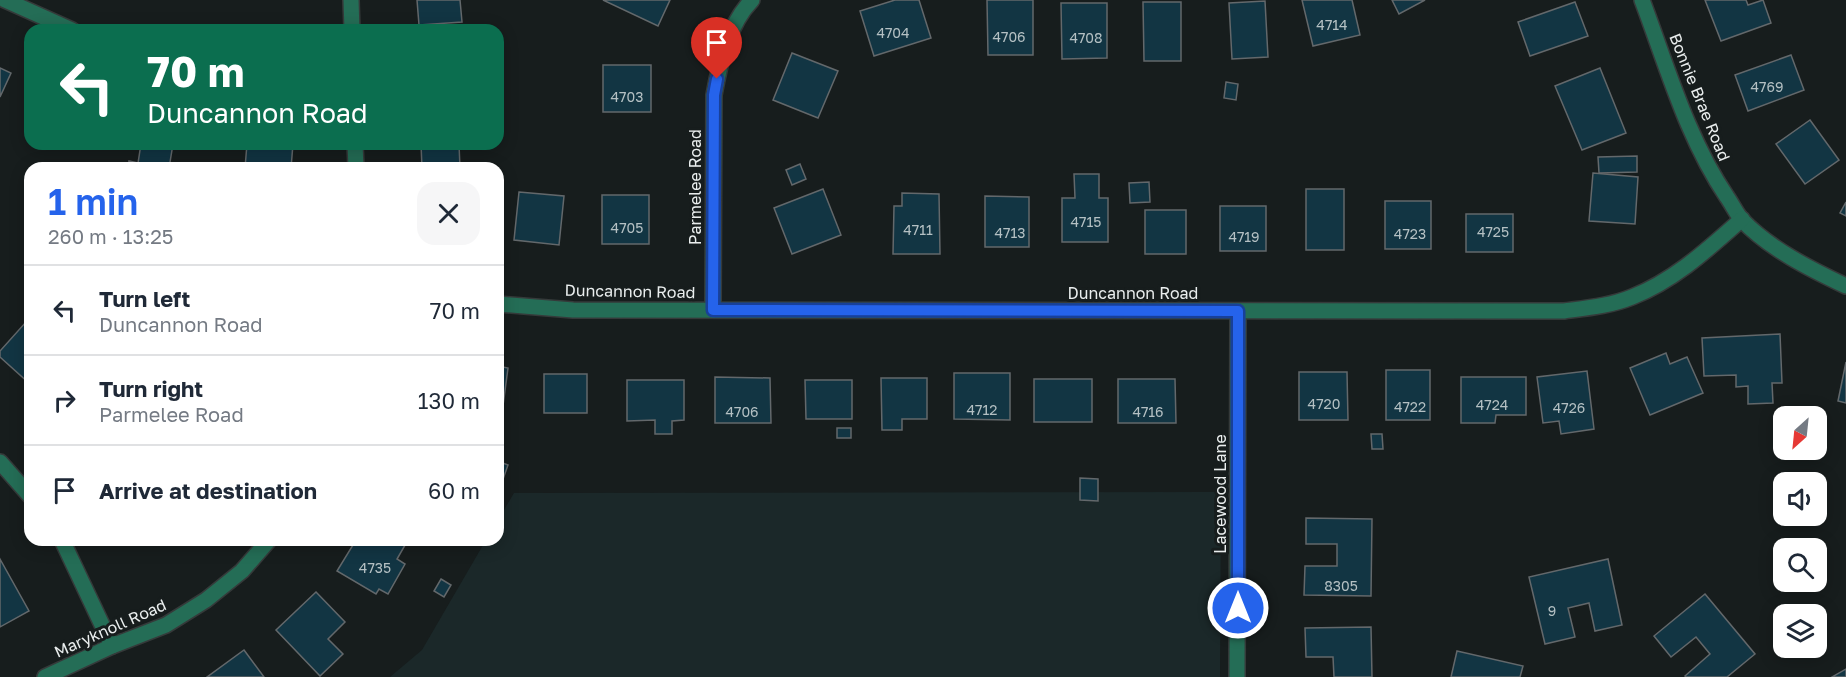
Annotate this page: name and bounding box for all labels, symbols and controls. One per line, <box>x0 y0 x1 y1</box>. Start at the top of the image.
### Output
house number: 4714 <box>1316 16 1348 33</box>
pin <box>691 17 742 79</box>
house number: 4704 <box>876 24 910 41</box>
icon: arrive <box>700 26 733 59</box>
house number: 4706 <box>992 28 1026 45</box>
house number: 4708 <box>1069 29 1103 46</box>
street label: Bonnie Brae Road <box>1665 30 1735 164</box>
text: 70 m <box>147 46 244 96</box>
icon: left <box>48 48 126 126</box>
house number: 4769 <box>1751 78 1783 95</box>
house number: 4703 <box>611 88 643 105</box>
text: Duncannon Road <box>147 97 368 129</box>
street label: Parmelee Road <box>685 129 705 245</box>
text: 1 min <box>48 180 138 223</box>
button: close <box>417 182 480 245</box>
house number: 4715 <box>1071 213 1101 230</box>
house number: 4705 <box>611 219 643 236</box>
house number: 4711 <box>903 221 933 238</box>
house number: 4725 <box>1477 223 1509 240</box>
text: 260 m · 13:25 <box>48 224 173 248</box>
house number: 4713 <box>995 224 1025 241</box>
house number: 4723 <box>1394 225 1426 242</box>
house number: 4719 <box>1228 228 1260 245</box>
street label: Duncannon Road <box>564 280 696 302</box>
street label: Duncannon Road <box>1068 283 1198 303</box>
text: Turn left <box>99 285 190 312</box>
icon: left <box>48 294 81 327</box>
text: 70 m <box>430 297 480 324</box>
text: Duncannon Road <box>99 312 263 336</box>
text: Turn right <box>99 375 203 402</box>
icon: right <box>48 384 81 417</box>
text: 130 m <box>418 387 480 414</box>
house number: 4720 <box>1308 395 1340 412</box>
house number: 4724 <box>1476 396 1508 413</box>
house number: 4722 <box>1394 398 1426 415</box>
house number: 4726 <box>1553 399 1585 416</box>
house number: 4712 <box>967 401 997 418</box>
text: Parmelee Road <box>99 402 244 426</box>
house number: 4706 <box>725 403 759 420</box>
house number: 4716 <box>1132 403 1164 420</box>
north arrow <box>1773 406 1827 460</box>
map controls <box>1773 406 1827 658</box>
street label: Lacewood Lane <box>1210 434 1230 554</box>
button: sound <box>1773 472 1827 526</box>
icon: arrive <box>48 474 81 507</box>
text: Arrive at destination <box>99 477 317 504</box>
text: 60 m <box>428 477 480 504</box>
button: search <box>1773 538 1827 592</box>
house number: 4735 <box>359 559 391 576</box>
position arrow <box>1206 576 1270 640</box>
house number: 8305 <box>1324 577 1358 594</box>
street label: Maryknoll Road <box>51 594 169 662</box>
house number: 9 <box>1548 602 1556 619</box>
button: layers <box>1773 604 1827 658</box>

